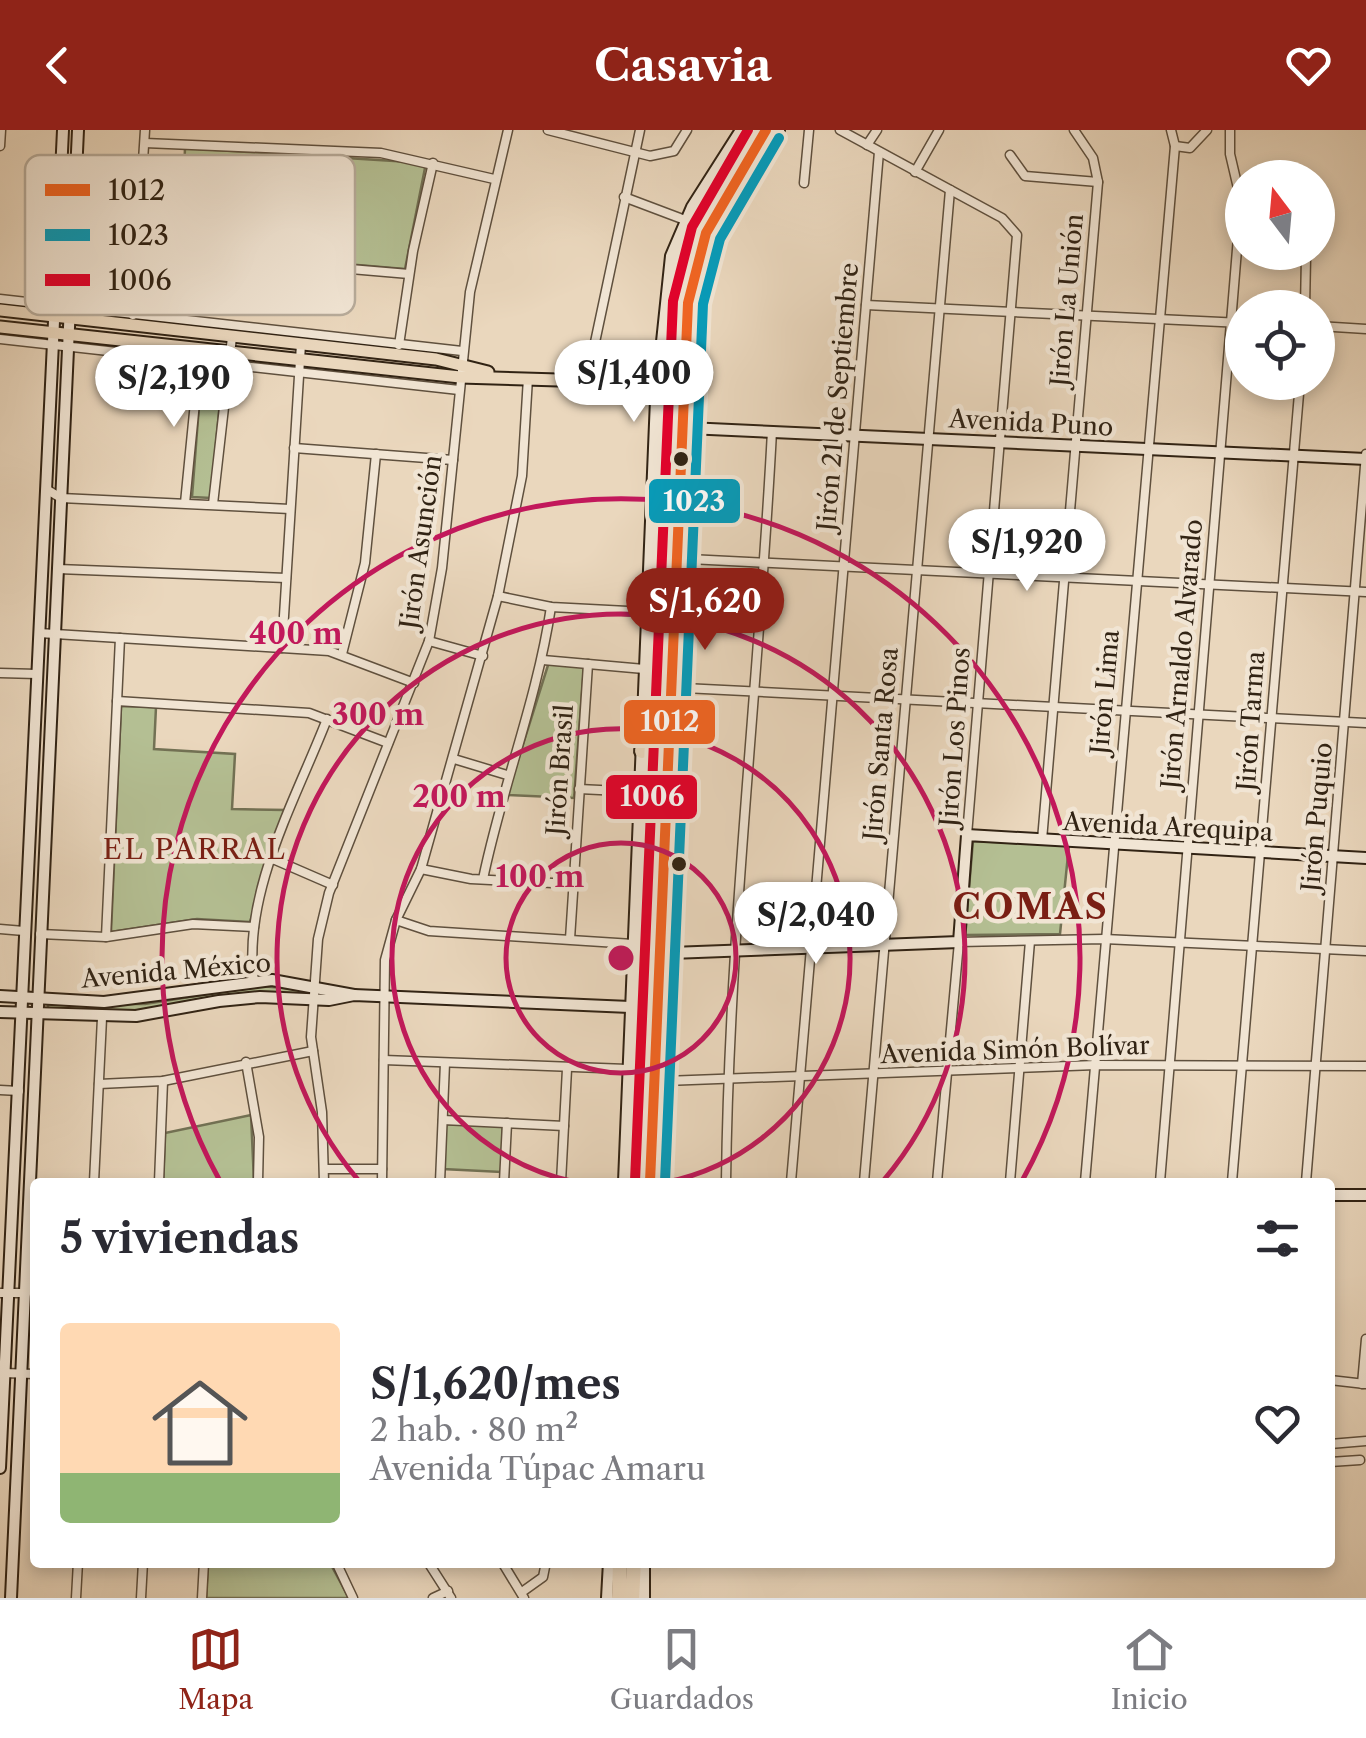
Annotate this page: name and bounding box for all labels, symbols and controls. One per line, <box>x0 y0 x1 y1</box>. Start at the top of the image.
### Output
text: Casavia <box>594 37 772 93</box>
icon: back <box>30 38 85 93</box>
icon: heart <box>1281 38 1336 93</box>
legend <box>25 155 355 315</box>
north arrow <box>1225 160 1335 270</box>
map controls <box>1225 160 1335 400</box>
text: 1012 <box>108 173 165 207</box>
street label: Jirón La Unión <box>1044 212 1090 392</box>
text: 1023 <box>108 218 169 252</box>
street label: Jirón 21 de Septiembre <box>810 262 865 536</box>
text: 1006 <box>108 263 172 297</box>
button: locate <box>1225 290 1335 400</box>
pin: S/1,400 <box>542 340 726 425</box>
pin: S/2,190 <box>82 345 266 430</box>
text: S/1,400 <box>576 353 692 392</box>
text: S/2,190 <box>117 358 231 397</box>
street label: Avenida Puno <box>947 403 1114 443</box>
unlabelled marker <box>671 449 691 469</box>
street label: Jirón Asunción <box>393 453 449 635</box>
line badge: 1023 <box>647 477 742 525</box>
text: 1023 <box>663 484 725 518</box>
pin: S/1,920 <box>935 509 1119 594</box>
street label: Jirón Arnaldo Alvarado <box>1154 518 1209 794</box>
text: S/1,920 <box>971 522 1083 561</box>
pin: S/1,620 <box>613 568 797 653</box>
text: S/1,620 <box>648 581 762 620</box>
text: 400 m <box>249 615 343 652</box>
street label: Jirón Lima <box>1084 628 1126 760</box>
street label: Jirón Santa Rosa <box>857 645 905 846</box>
street label: Jirón Los Pinos <box>933 646 977 832</box>
street label: Jirón Tarma <box>1230 649 1271 796</box>
text: 300 m <box>332 696 424 733</box>
line badge: 1012 <box>622 698 717 746</box>
street label: Jirón Brasil <box>540 703 580 841</box>
text: 1012 <box>640 704 700 738</box>
street label: Jirón Puquio <box>1295 741 1339 897</box>
line badge: 1006 <box>604 773 699 821</box>
text: 200 m <box>412 778 506 815</box>
text: 1006 <box>620 779 684 813</box>
street label: Avenida Arequipa <box>1061 806 1275 848</box>
district label: EL PARRAL <box>103 832 287 866</box>
unlabelled marker <box>669 854 689 874</box>
text: 100 m <box>496 858 585 895</box>
pin: S/2,040 <box>724 882 908 967</box>
district label: COMAS <box>953 885 1109 928</box>
text: S/2,040 <box>756 895 876 934</box>
centre of rings <box>603 940 639 976</box>
street label: Avenida México <box>79 947 272 995</box>
street label: Avenida Simón Bolívar <box>879 1030 1151 1070</box>
icon: filters <box>1250 1211 1305 1266</box>
text: 5 viviendas <box>60 1212 299 1264</box>
text: S/1,620/mes <box>370 1358 621 1410</box>
icon: home <box>140 1363 260 1483</box>
icon: heart <box>1250 1396 1305 1451</box>
text: 2 hab. · 80 m² <box>370 1410 578 1449</box>
text: Avenida Túpac Amaru <box>370 1449 706 1488</box>
tab: Mapa <box>178 1622 253 1716</box>
tab: Guardados <box>610 1622 754 1716</box>
tab: Inicio <box>1111 1622 1188 1716</box>

